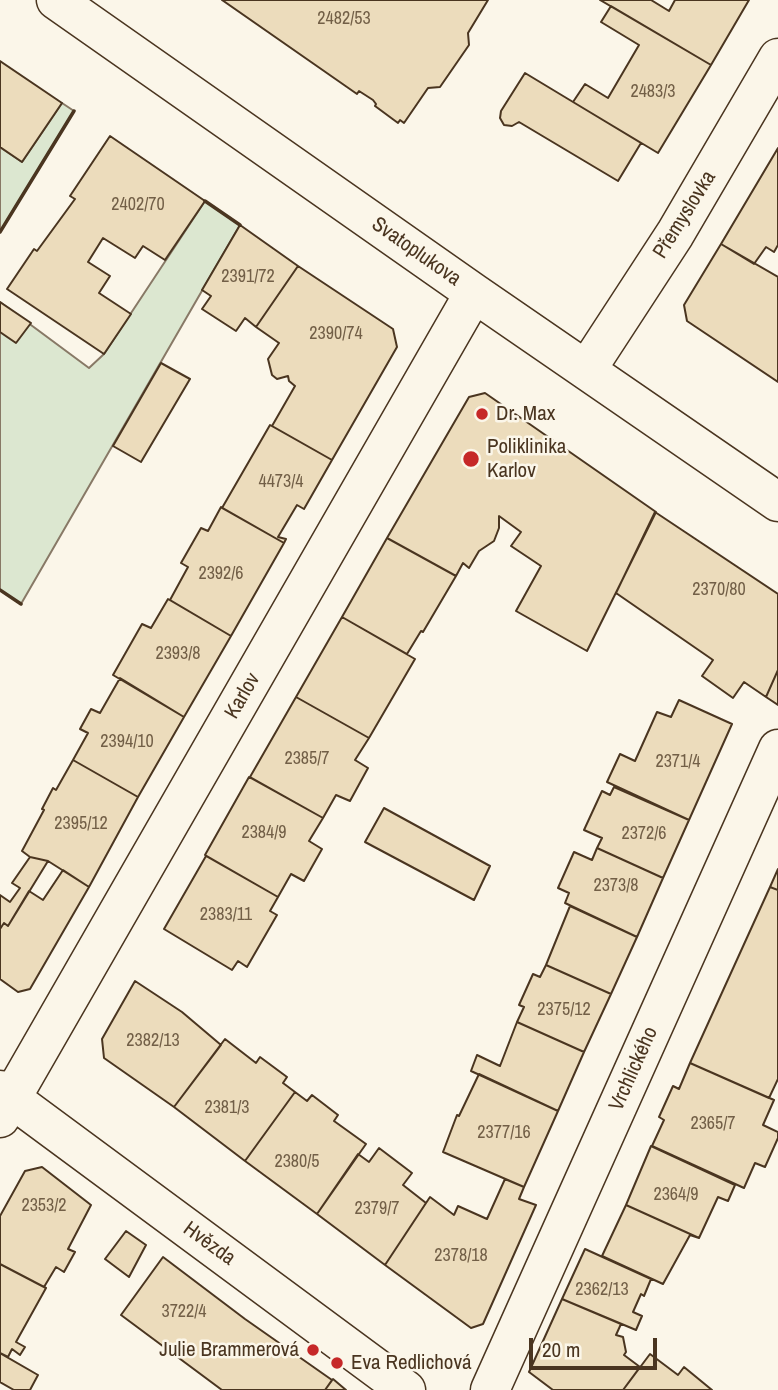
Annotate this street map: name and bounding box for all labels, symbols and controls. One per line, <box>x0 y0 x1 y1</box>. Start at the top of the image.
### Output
house number: 2482/53 <box>317 8 371 30</box>
house number: 2483/3 <box>630 81 676 103</box>
street label: Přemyslovka <box>648 167 722 263</box>
house number: 2402/70 <box>111 194 165 216</box>
street label: Svatoplukova <box>366 212 466 292</box>
house number: 2391/72 <box>221 266 275 288</box>
house number: 2390/74 <box>309 323 363 345</box>
place label: Dr. Max <box>496 401 555 427</box>
marker: Dr. Max <box>474 406 490 422</box>
place label: Poliklinika Karlov <box>487 434 566 484</box>
marker: Poliklinika Karlov <box>461 449 481 469</box>
house number: 4473/4 <box>258 471 304 493</box>
house number: 2392/6 <box>198 563 244 585</box>
house number: 2370/80 <box>692 579 746 601</box>
house number: 2393/8 <box>155 643 201 665</box>
street label: Karlov <box>220 669 266 723</box>
house number: 2394/10 <box>100 731 154 753</box>
house number: 2385/7 <box>284 748 330 770</box>
house number: 2371/4 <box>655 751 701 773</box>
house number: 2395/12 <box>54 813 108 835</box>
house number: 2384/9 <box>241 822 287 844</box>
house number: 2372/6 <box>621 823 667 845</box>
house number: 2373/8 <box>593 875 639 897</box>
house number: 2383/11 <box>200 904 252 926</box>
house number: 2375/12 <box>537 999 591 1021</box>
street label: Vrchlického <box>604 1023 664 1115</box>
house number: 2382/13 <box>126 1030 180 1052</box>
house number: 2381/3 <box>204 1097 250 1119</box>
house number: 2365/7 <box>690 1113 736 1135</box>
house number: 2377/16 <box>477 1122 531 1144</box>
house number: 2380/5 <box>274 1151 320 1173</box>
house number: 2364/9 <box>653 1184 699 1206</box>
house number: 2353/2 <box>21 1195 67 1217</box>
house number: 2379/7 <box>354 1198 400 1220</box>
street label: Hvězda <box>178 1217 240 1271</box>
house number: 2378/18 <box>434 1245 488 1267</box>
house number: 2362/13 <box>575 1279 629 1301</box>
house number: 3722/4 <box>161 1301 207 1323</box>
scale bar <box>533 1324 661 1368</box>
text: 20 m <box>542 1335 580 1364</box>
place label: Julie Brammerová <box>159 1337 299 1363</box>
marker: Julie Brammerová <box>305 1342 321 1358</box>
place label: Eva Redlichová <box>351 1350 472 1376</box>
marker: Eva Redlichová <box>329 1355 345 1371</box>

